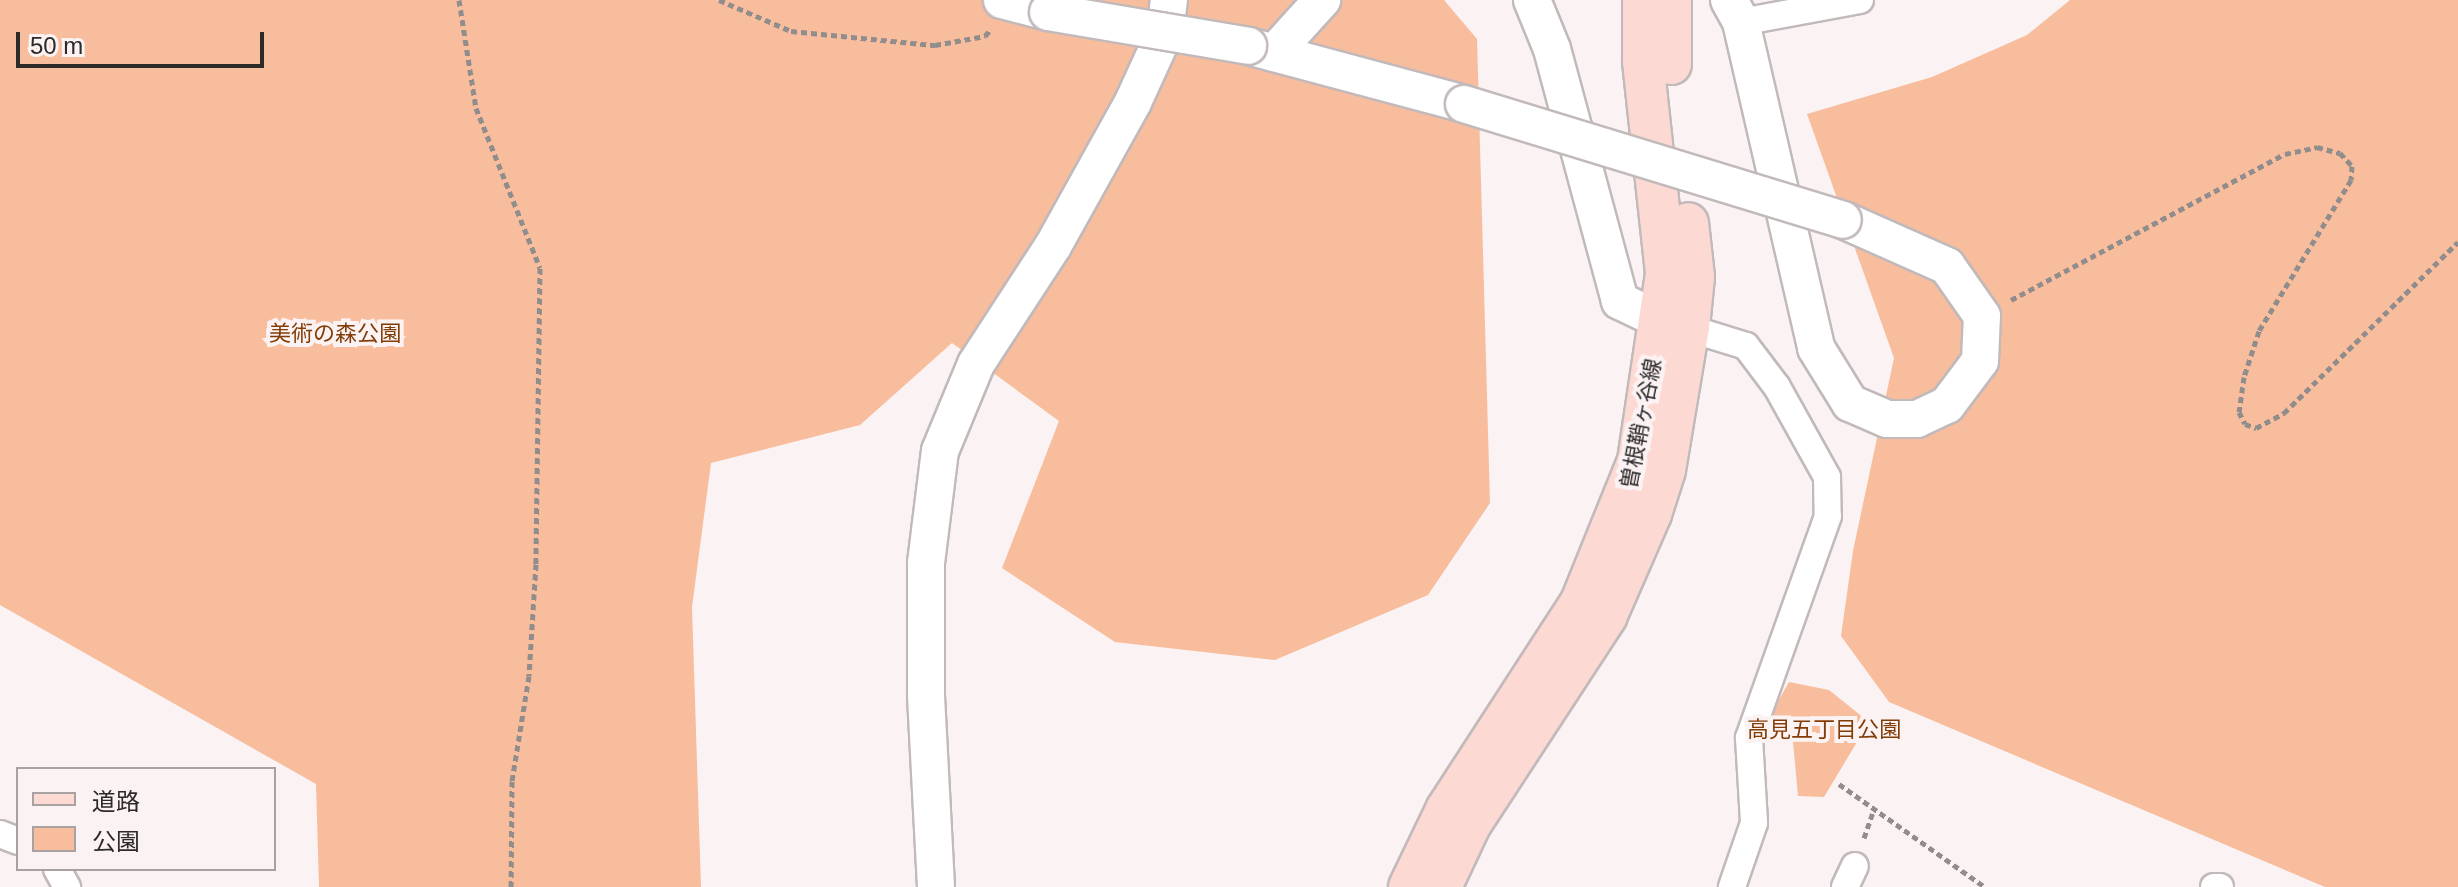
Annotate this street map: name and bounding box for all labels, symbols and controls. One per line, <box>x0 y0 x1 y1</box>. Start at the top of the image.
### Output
scale bar <box>20 16 268 66</box>
text: 50 m <box>30 32 83 59</box>
park label: 美術の森公園 <box>269 321 401 347</box>
street label: 曽根鞘ヶ谷線 <box>1615 357 1667 491</box>
park label: 高見五丁目公園 <box>1747 717 1901 743</box>
legend <box>16 767 276 871</box>
text: 道路 <box>92 788 140 815</box>
text: 公園 <box>92 828 140 855</box>

